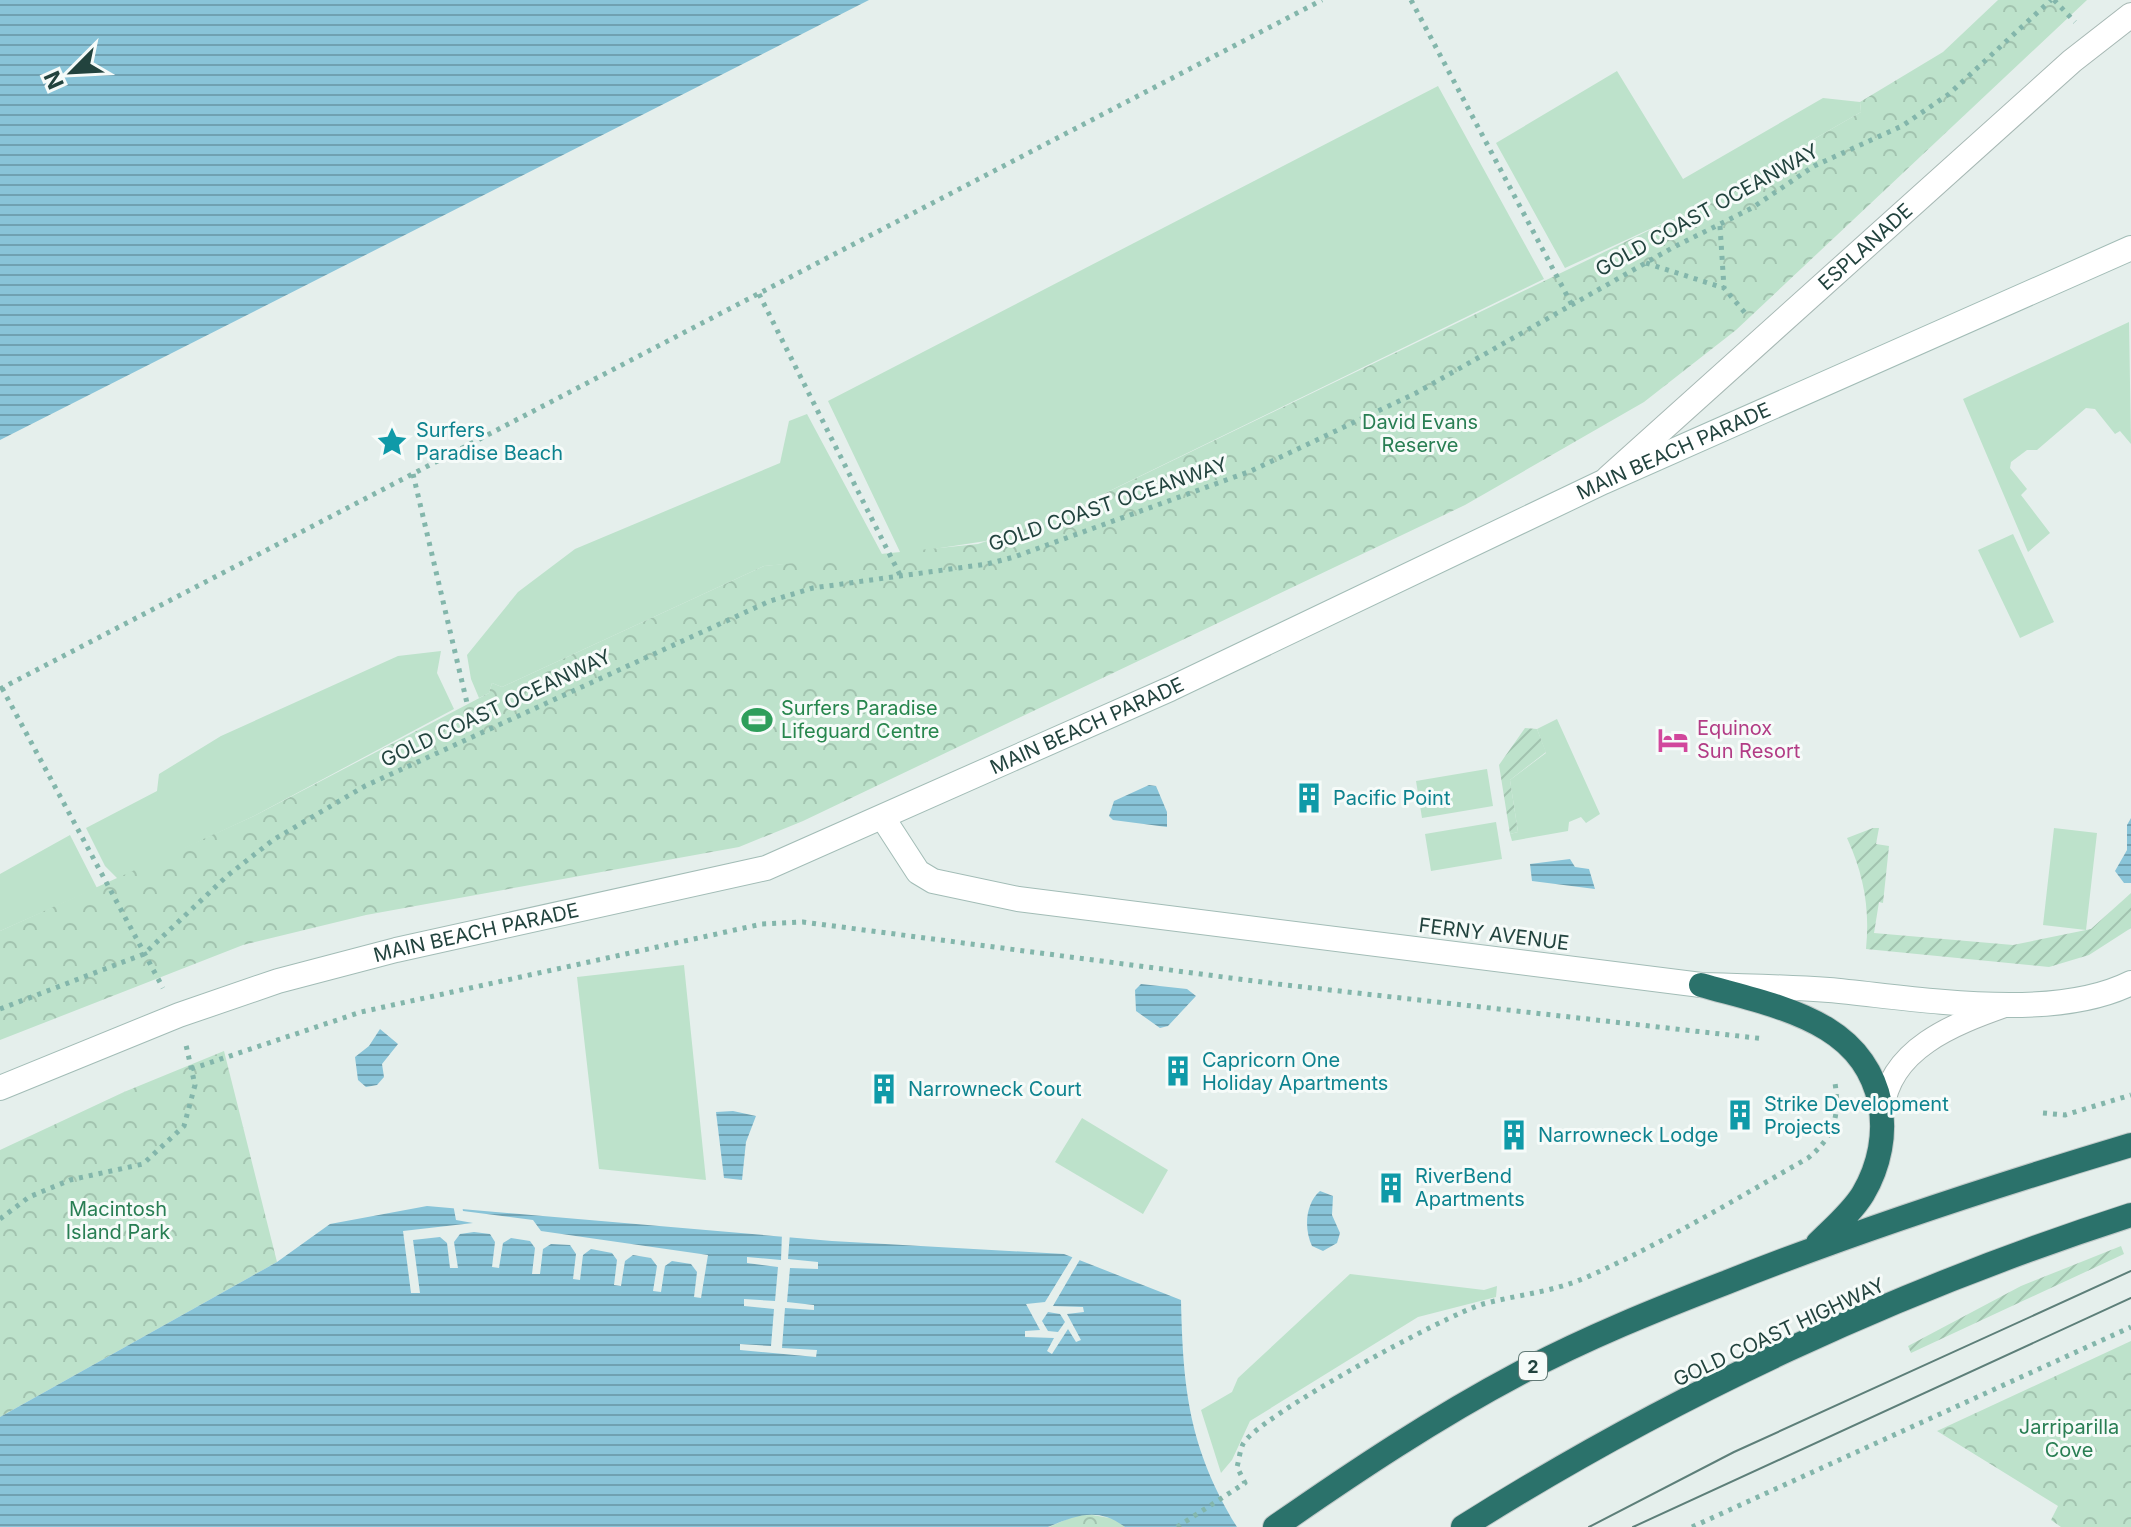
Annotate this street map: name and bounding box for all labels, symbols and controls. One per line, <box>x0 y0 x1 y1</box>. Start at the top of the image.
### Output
north arrow <box>32 32 112 112</box>
text: N <box>38 67 69 93</box>
street label: GOLD COAST OCEANWAY <box>1591 138 1823 281</box>
street label: ESPLANADE <box>1813 198 1917 295</box>
street label: MAIN BEACH PARADE <box>1573 397 1774 505</box>
park label: David Evans Reserve <box>1362 410 1478 457</box>
place label: Surfers Paradise Beach <box>416 418 563 465</box>
place icon: Surfers Paradise Beach <box>375 425 409 459</box>
street label: GOLD COAST OCEANWAY <box>985 452 1231 556</box>
street label: GOLD COAST OCEANWAY <box>377 644 615 772</box>
street label: MAIN BEACH PARADE <box>986 672 1188 779</box>
place label: Surfers Paradise Lifeguard Centre <box>781 696 940 743</box>
sports icon: Surfers Paradise Lifeguard Centre <box>740 703 774 737</box>
place label: Equinox Sun Resort <box>1697 716 1801 763</box>
hotel icon: Equinox Sun Resort <box>1656 723 1690 757</box>
building icon: Pacific Point <box>1292 781 1326 815</box>
place label: Pacific Point <box>1333 786 1451 810</box>
street label: MAIN BEACH PARADE <box>371 898 581 967</box>
street label: FERNY AVENUE <box>1417 913 1571 955</box>
place label: Capricorn One Holiday Apartments <box>1202 1048 1388 1095</box>
building icon: Capricorn One Holiday Apartments <box>1161 1054 1195 1088</box>
building icon: Narrowneck Court <box>867 1072 901 1106</box>
place label: Narrowneck Court <box>908 1077 1082 1101</box>
place label: Strike Development Projects <box>1764 1092 1949 1139</box>
building icon: Strike Development Projects <box>1723 1098 1757 1132</box>
building icon: Narrowneck Lodge <box>1497 1118 1531 1152</box>
place label: Narrowneck Lodge <box>1538 1123 1718 1147</box>
place label: RiverBend Apartments <box>1415 1164 1525 1211</box>
building icon: RiverBend Apartments <box>1374 1171 1408 1205</box>
park label: Macintosh Island Park <box>66 1197 170 1244</box>
street label: GOLD COAST HIGHWAY <box>1669 1272 1889 1392</box>
road number: 2 <box>1519 1352 1547 1380</box>
park label: Jarriparilla Cove <box>2019 1415 2119 1462</box>

